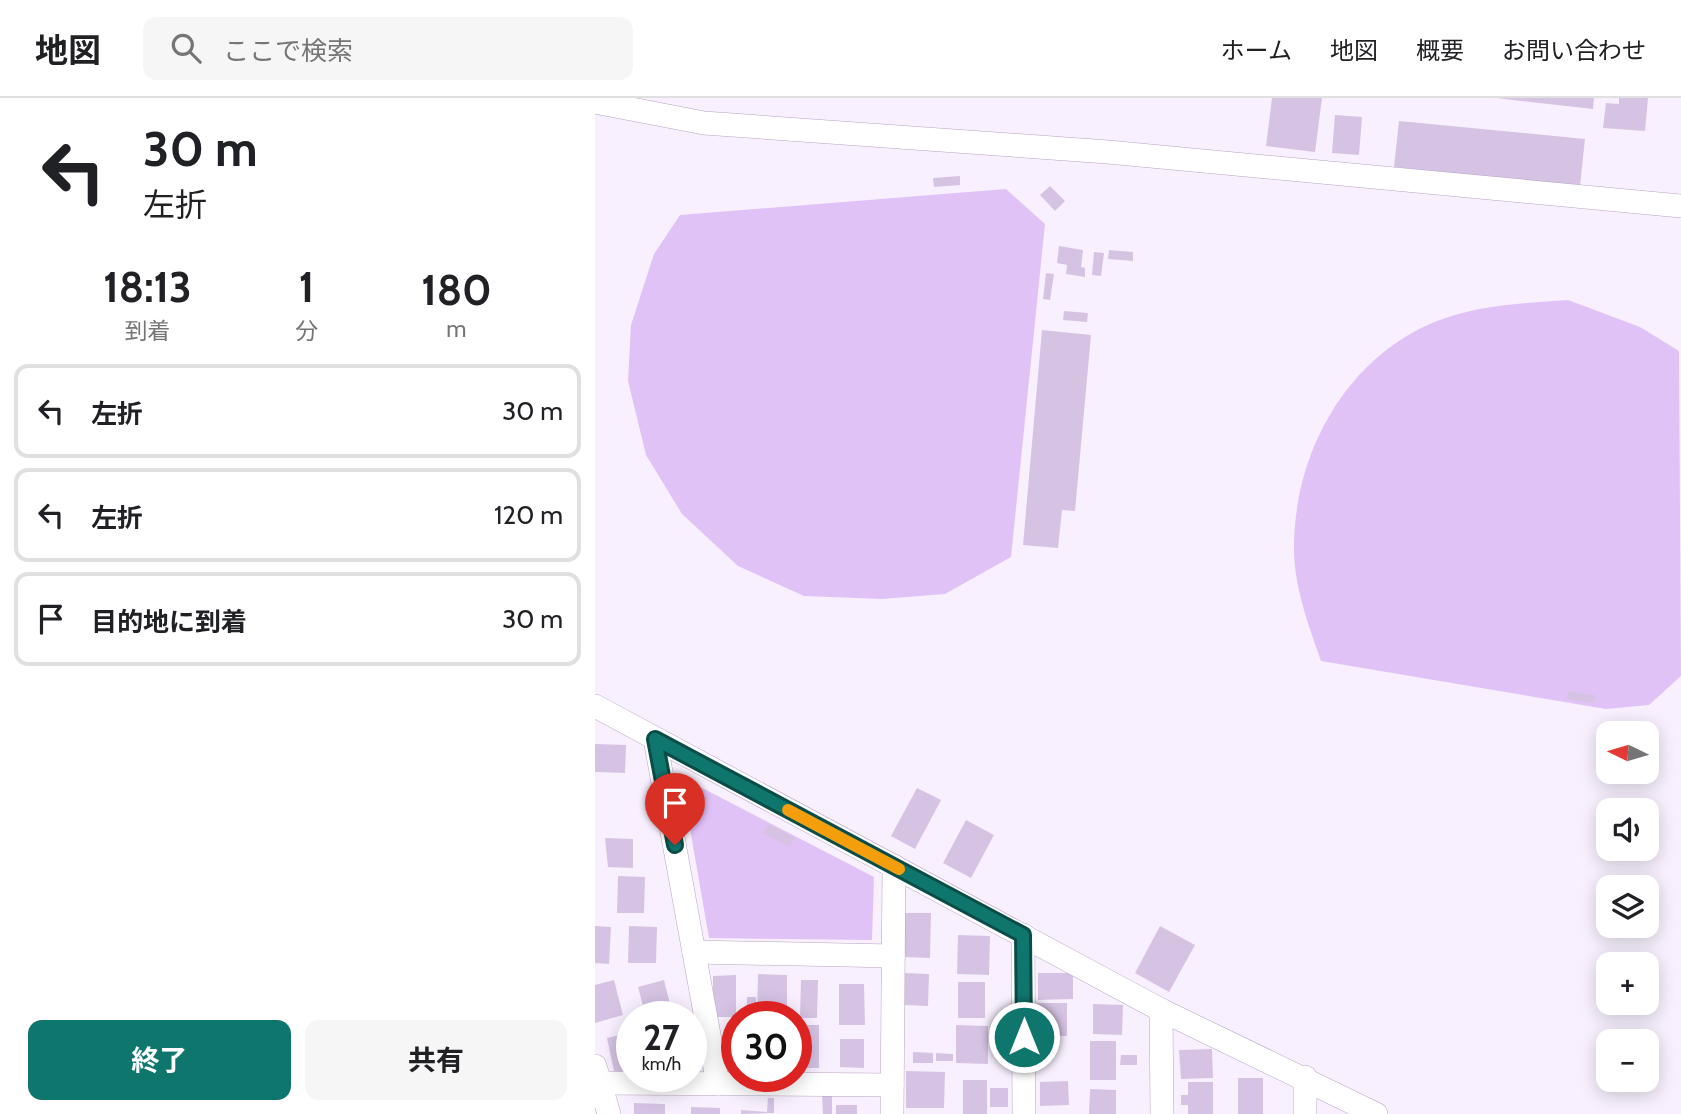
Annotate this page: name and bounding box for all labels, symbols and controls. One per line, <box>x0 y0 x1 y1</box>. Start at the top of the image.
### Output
search box <box>143 17 633 80</box>
icon: search <box>167 29 205 67</box>
text: 地図 <box>35 30 101 70</box>
text: ここで検索 <box>223 35 353 67</box>
text: ホーム <box>1221 36 1292 65</box>
text: 地図 <box>1330 36 1378 65</box>
text: 概要 <box>1416 36 1464 65</box>
text: お問い合わせ <box>1502 36 1646 65</box>
text: 30 m <box>143 119 258 178</box>
icon: left <box>28 126 119 217</box>
text: 左折 <box>143 185 207 224</box>
text: 18:13 <box>103 261 192 313</box>
text: 1 <box>299 261 314 313</box>
text: 180 <box>421 264 492 316</box>
text: m <box>446 315 467 343</box>
text: 到着 <box>124 317 170 345</box>
text: 分 <box>295 317 318 345</box>
icon: left <box>32 392 70 430</box>
text: 30 m <box>502 395 563 427</box>
text: 左折 <box>91 398 143 430</box>
icon: left <box>32 496 70 534</box>
text: 120 m <box>494 499 563 531</box>
text: 左折 <box>91 502 143 534</box>
icon: arrive <box>32 600 70 638</box>
text: 30 m <box>502 603 563 635</box>
text: 目的地に到着 <box>91 606 247 638</box>
north arrow <box>1596 721 1659 784</box>
map controls <box>1596 721 1659 1092</box>
pin <box>645 773 705 845</box>
icon: arrive <box>656 784 694 822</box>
button: sound <box>1596 798 1659 861</box>
button: layers <box>1596 875 1659 938</box>
button: + <box>1596 952 1659 1015</box>
position arrow <box>987 1000 1061 1074</box>
speed limit sign: 30 <box>721 1001 812 1092</box>
text: 27 <box>643 1016 680 1059</box>
button: 終了 <box>28 1020 291 1100</box>
button: 共有 <box>305 1020 567 1100</box>
button: − <box>1596 1029 1659 1092</box>
text: km/h <box>642 1053 681 1075</box>

